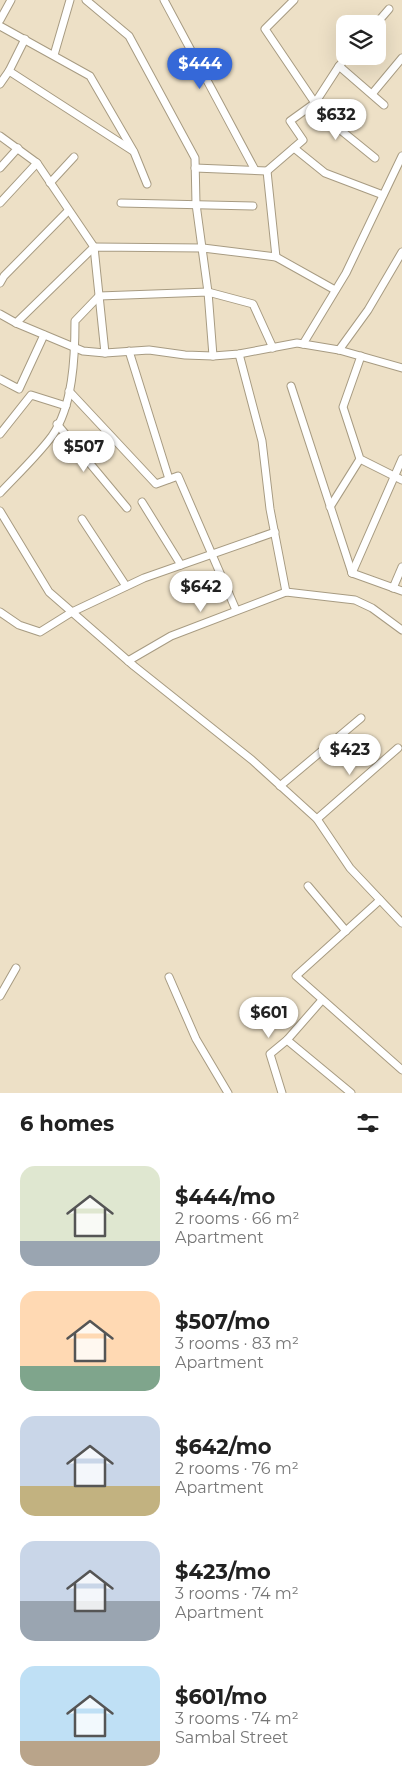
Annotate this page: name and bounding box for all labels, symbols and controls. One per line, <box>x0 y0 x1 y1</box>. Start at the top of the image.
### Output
map controls <box>336 15 386 65</box>
button: layers <box>336 15 386 65</box>
pin: $444 <box>170 48 230 90</box>
text: $444 <box>178 54 222 73</box>
pin: $632 <box>306 98 366 141</box>
text: $632 <box>316 105 356 124</box>
pin: $507 <box>54 430 114 473</box>
text: $507 <box>64 437 104 456</box>
pin: $642 <box>171 570 231 613</box>
text: $642 <box>181 577 221 596</box>
pin: $423 <box>320 734 380 776</box>
text: $423 <box>330 740 370 759</box>
pin: $601 <box>239 996 299 1039</box>
text: $601 <box>250 1003 288 1022</box>
icon: filters <box>354 1109 382 1137</box>
text: 6 homes <box>20 1111 114 1136</box>
text: $444/mo <box>175 1184 275 1209</box>
icon: home <box>60 1186 120 1246</box>
text: 2 rooms · 66 m² <box>175 1209 299 1228</box>
text: Apartment <box>175 1228 264 1247</box>
text: $507/mo <box>175 1309 270 1334</box>
icon: home <box>60 1311 120 1371</box>
text: 3 rooms · 83 m² <box>175 1334 299 1353</box>
text: Apartment <box>175 1353 264 1372</box>
text: $642/mo <box>175 1434 272 1459</box>
icon: home <box>60 1436 120 1496</box>
text: 2 rooms · 76 m² <box>175 1459 299 1478</box>
text: Apartment <box>175 1478 264 1497</box>
text: $423/mo <box>175 1559 271 1584</box>
icon: home <box>60 1561 120 1621</box>
text: 3 rooms · 74 m² <box>175 1584 299 1603</box>
text: Apartment <box>175 1603 264 1622</box>
text: $601/mo <box>175 1684 267 1709</box>
icon: home <box>60 1686 120 1746</box>
text: 3 rooms · 74 m² <box>175 1709 299 1728</box>
text: Sambal Street <box>175 1728 288 1747</box>

